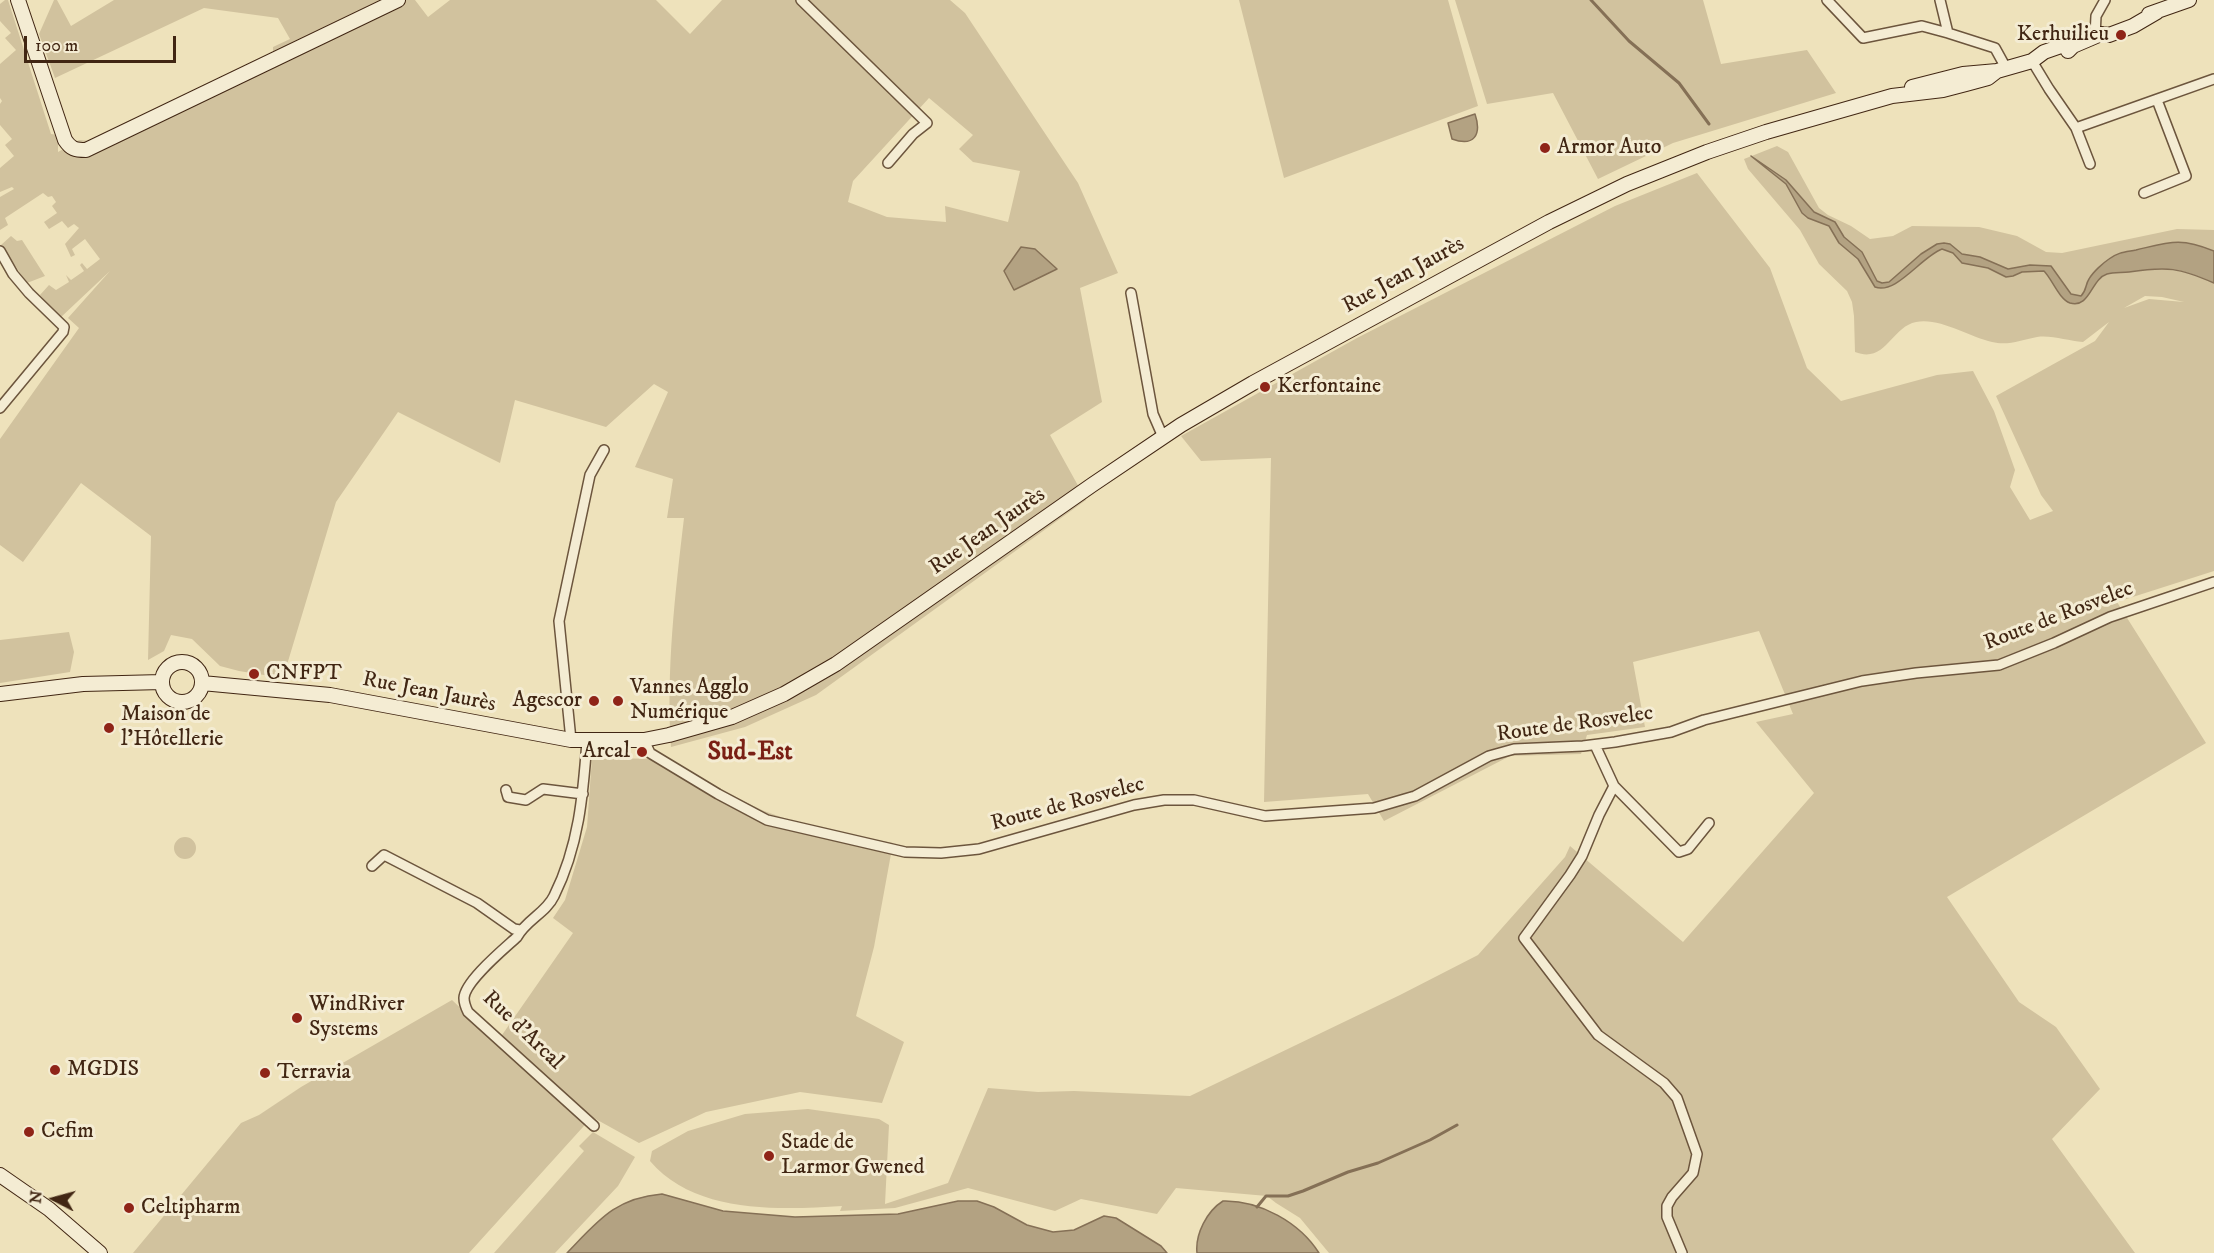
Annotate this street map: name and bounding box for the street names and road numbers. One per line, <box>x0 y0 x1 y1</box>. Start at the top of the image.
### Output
street label: Rue Jean Jaurès <box>1339 232 1469 320</box>
street label: Rue Jean Jaurès <box>925 482 1051 582</box>
street label: Route de Rosvelec <box>1981 576 2137 658</box>
street label: Rue Jean Jaurès <box>360 667 498 719</box>
street label: Route de Rosvelec <box>1495 701 1655 749</box>
street label: Route de Rosvelec <box>988 772 1148 838</box>
street label: Rue d'Arcal <box>476 986 568 1076</box>

